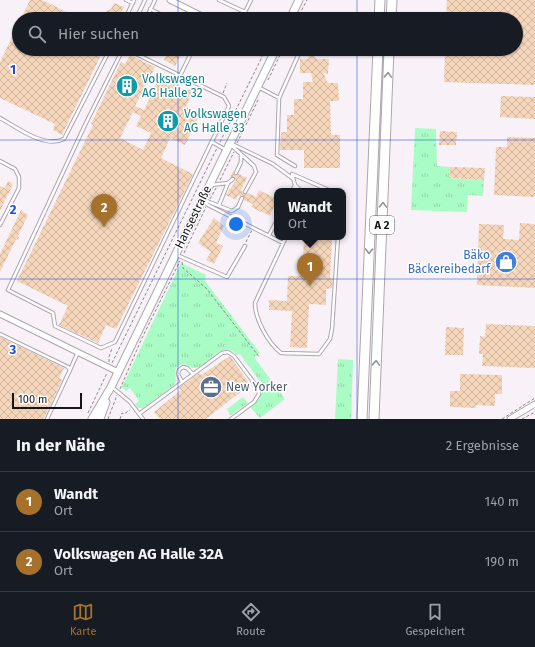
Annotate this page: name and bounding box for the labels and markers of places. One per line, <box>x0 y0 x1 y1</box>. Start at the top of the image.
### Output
place label: Volkswagen AG Halle 32 <box>142 72 205 100</box>
building icon: Volkswagen AG Halle 32 <box>114 73 140 99</box>
place label: Volkswagen AG Halle 33 <box>184 107 247 135</box>
building icon: Volkswagen AG Halle 33 <box>155 108 181 134</box>
pin: 2 <box>91 194 117 227</box>
place label: Bäko Bäckereibedarf <box>408 248 491 276</box>
shop icon: Bäko Bäckereibedarf <box>493 249 519 275</box>
pin: 1 <box>297 253 323 286</box>
office icon: New Yorker <box>198 374 224 400</box>
place label: New Yorker <box>226 380 288 394</box>

